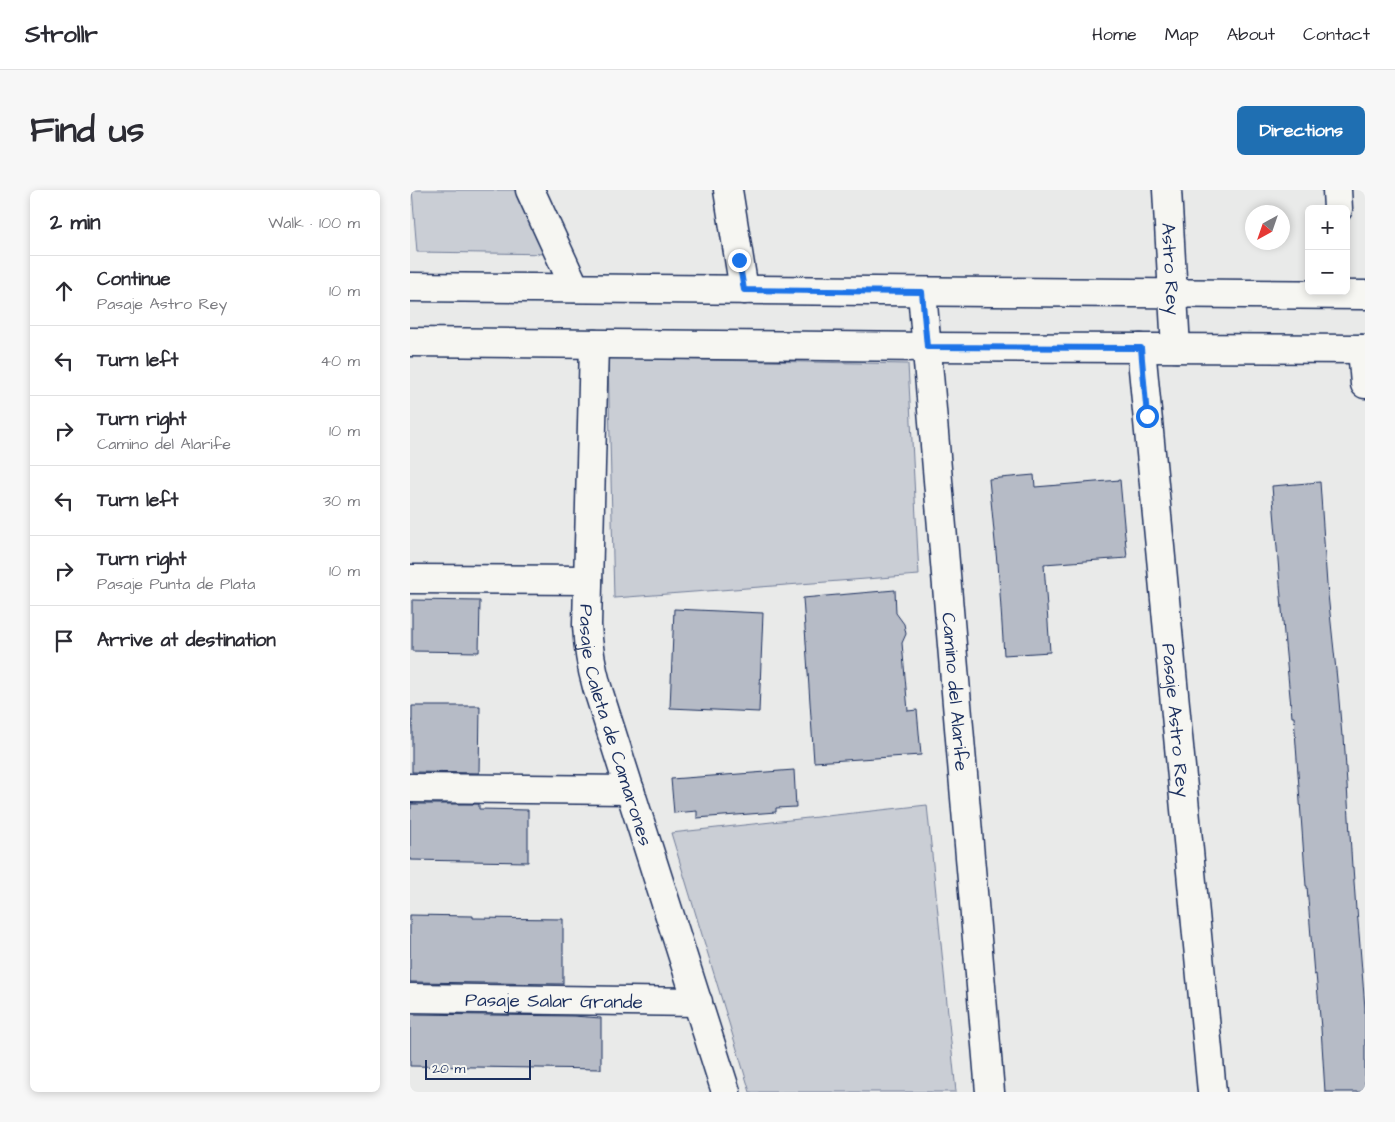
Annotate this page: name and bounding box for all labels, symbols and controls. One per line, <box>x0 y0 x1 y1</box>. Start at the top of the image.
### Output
text: Strollr <box>25 18 98 52</box>
text: Home <box>1092 22 1137 47</box>
text: Map <box>1165 22 1199 47</box>
text: About <box>1227 22 1275 47</box>
text: Contact <box>1303 22 1370 47</box>
text: Find us <box>30 106 144 155</box>
button: Directions <box>1237 106 1365 155</box>
north arrow <box>1245 205 1290 250</box>
map controls <box>1305 205 1350 295</box>
button: + <box>1305 205 1350 250</box>
text: 2 min <box>50 208 100 237</box>
text: Walk · 100 m <box>268 212 360 234</box>
street label: Astro Rey <box>1154 222 1186 316</box>
route end <box>728 249 751 272</box>
button: − <box>1305 250 1350 295</box>
text: Continue <box>97 266 171 293</box>
icon: ahead <box>50 277 78 305</box>
text: 10 m <box>329 280 360 302</box>
text: Pasaje Astro Rey <box>97 293 227 315</box>
icon: left <box>50 347 78 375</box>
text: Turn left <box>97 347 178 374</box>
text: 40 m <box>320 350 360 372</box>
route start <box>1136 405 1159 428</box>
text: Turn right <box>97 406 186 433</box>
icon: right <box>50 417 78 445</box>
text: 10 m <box>329 420 360 442</box>
text: Camino del Alarife <box>97 433 231 455</box>
icon: left <box>50 487 78 515</box>
text: Turn left <box>97 487 178 514</box>
text: 30 m <box>323 490 360 512</box>
text: Turn right <box>97 546 186 573</box>
icon: right <box>50 557 78 585</box>
text: 10 m <box>329 560 360 582</box>
text: Pasaje Punta de Plata <box>97 573 256 595</box>
street label: Pasaje Caleta de Camarones <box>572 604 659 849</box>
street label: Camino del Alarife <box>934 611 975 772</box>
icon: arrive <box>50 627 78 655</box>
text: Arrive at destination <box>97 627 276 654</box>
street label: Pasaje Astro Rey <box>1154 642 1196 799</box>
street label: Pasaje Salar Grande <box>465 987 643 1016</box>
scale bar <box>425 1057 531 1080</box>
text: 20 m <box>432 1059 465 1079</box>

